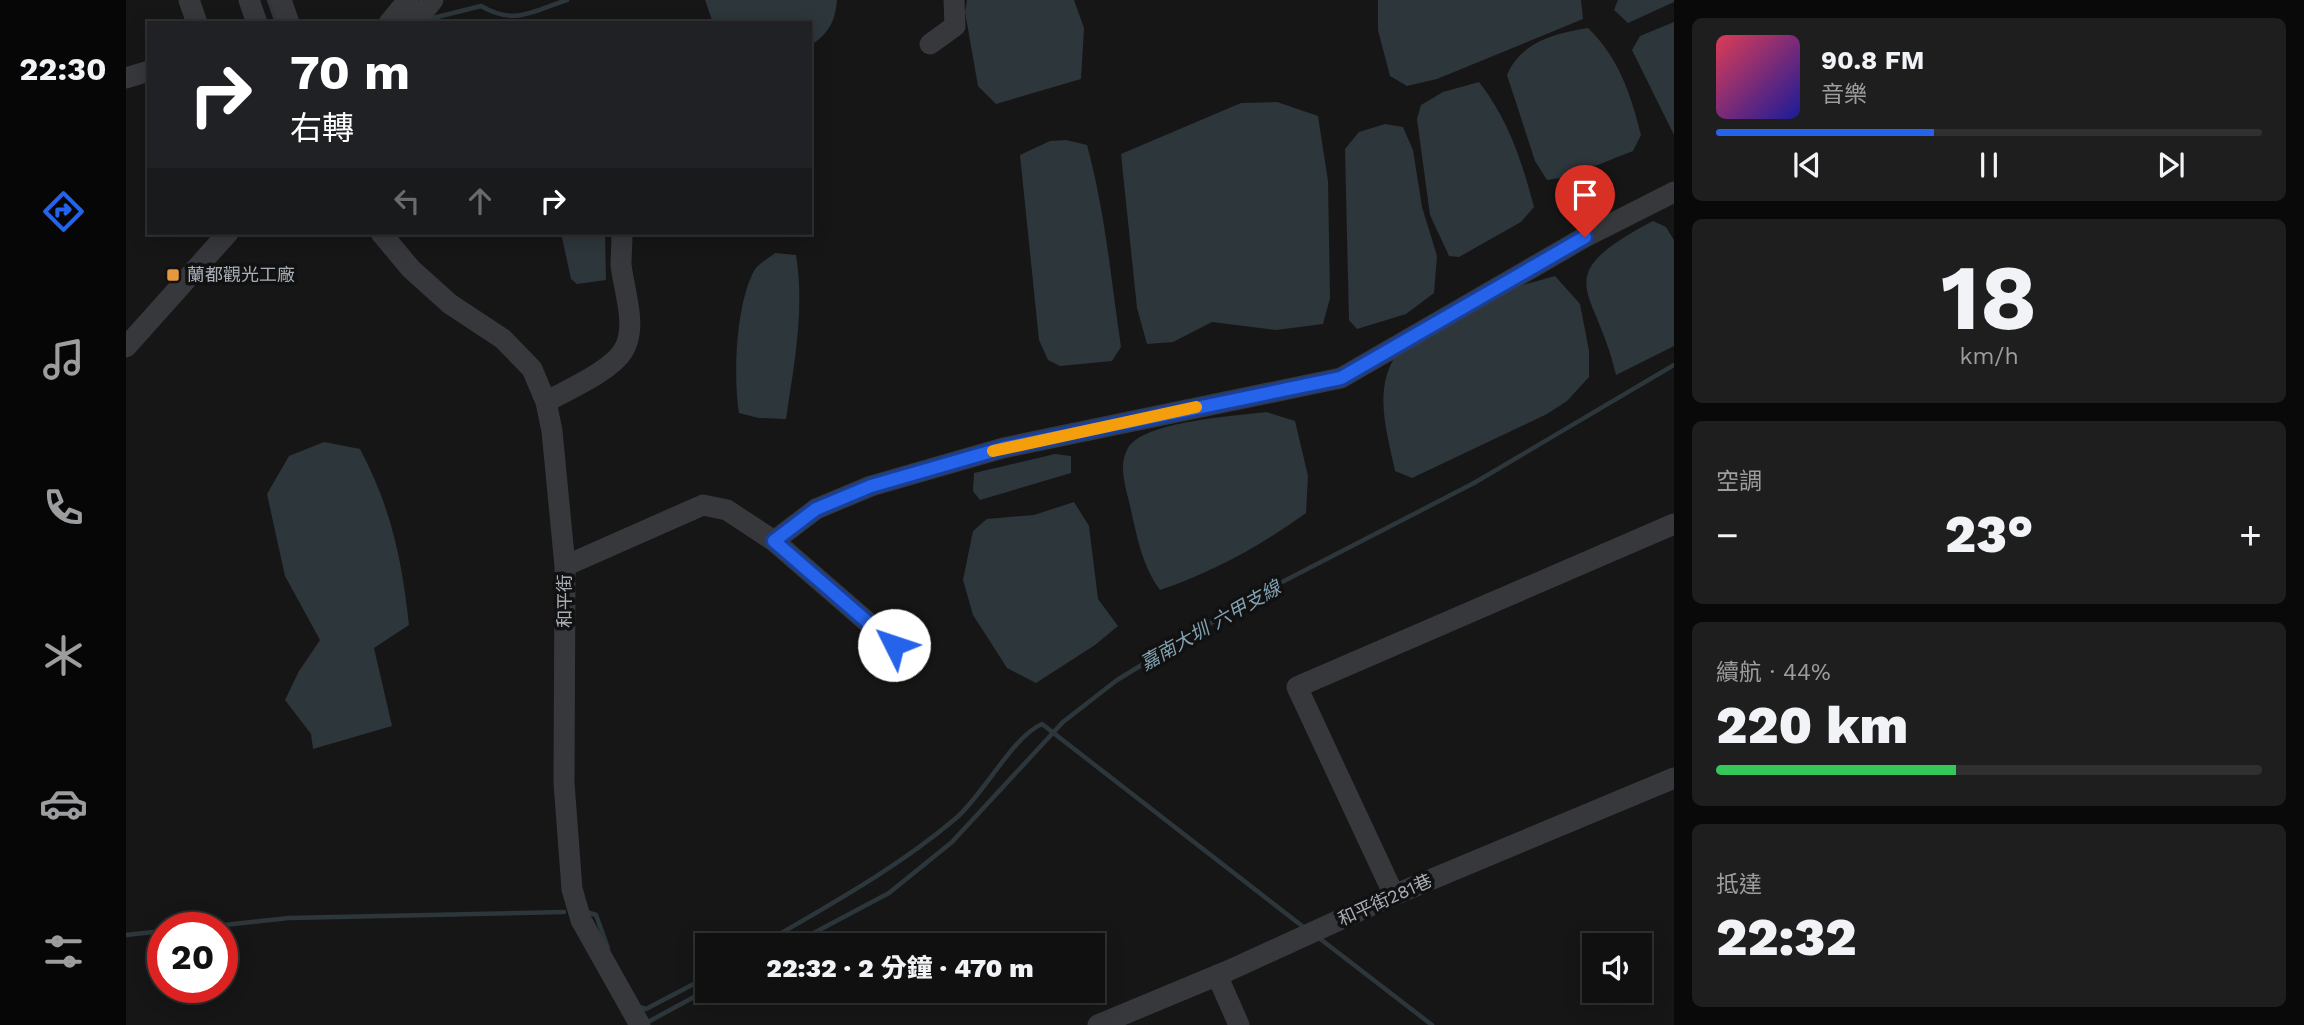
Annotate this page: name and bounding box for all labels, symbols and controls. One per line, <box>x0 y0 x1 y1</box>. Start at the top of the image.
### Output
text: 70 m <box>290 43 410 101</box>
text: 90.8 FM <box>1821 45 1924 75</box>
icon: right <box>175 49 266 140</box>
text: 22:30 <box>19 50 107 88</box>
text: 音樂 <box>1821 81 1867 108</box>
text: 右轉 <box>290 109 354 147</box>
icon: previous <box>1788 146 1826 184</box>
icon: pause <box>1970 146 2008 184</box>
icon: next <box>2152 146 2190 184</box>
pin <box>1555 165 1615 237</box>
icon: arrive <box>1566 176 1604 214</box>
icon: left <box>388 182 426 220</box>
icon: ahead <box>461 182 499 220</box>
icon: right <box>534 182 572 220</box>
icon: directions <box>39 187 88 236</box>
text: 18 <box>1941 244 2037 351</box>
place label: 蘭都觀光工廠 <box>187 264 295 285</box>
marker: 蘭都觀光工廠 <box>165 267 181 283</box>
icon: music <box>39 335 88 384</box>
text: km/h <box>1959 343 2019 370</box>
text: 空調 <box>1716 468 1762 495</box>
icon: phone <box>39 483 88 532</box>
text: 23° <box>1945 504 2033 565</box>
text: − <box>1716 513 1739 557</box>
text: + <box>2239 513 2262 557</box>
street label: 和平街 <box>554 574 575 628</box>
water label: 嘉南大圳 六甲支線 <box>1136 575 1286 675</box>
position arrow <box>857 608 931 682</box>
icon: climate <box>39 631 88 680</box>
text: 續航 · 44% <box>1716 659 1831 686</box>
text: 220 km <box>1716 695 1908 756</box>
icon: car <box>39 779 88 828</box>
street label: 和平街281巷 <box>1335 869 1435 930</box>
text: 抵達 <box>1716 871 1762 898</box>
text: 22:32 <box>1716 907 1857 968</box>
speed limit sign: 20 <box>147 912 238 1003</box>
icon: filters <box>39 927 88 976</box>
map controls <box>1582 933 1652 1003</box>
button: sound <box>1582 933 1652 1003</box>
text: 22:32 · 2 分鐘 · 470 m <box>766 953 1034 983</box>

